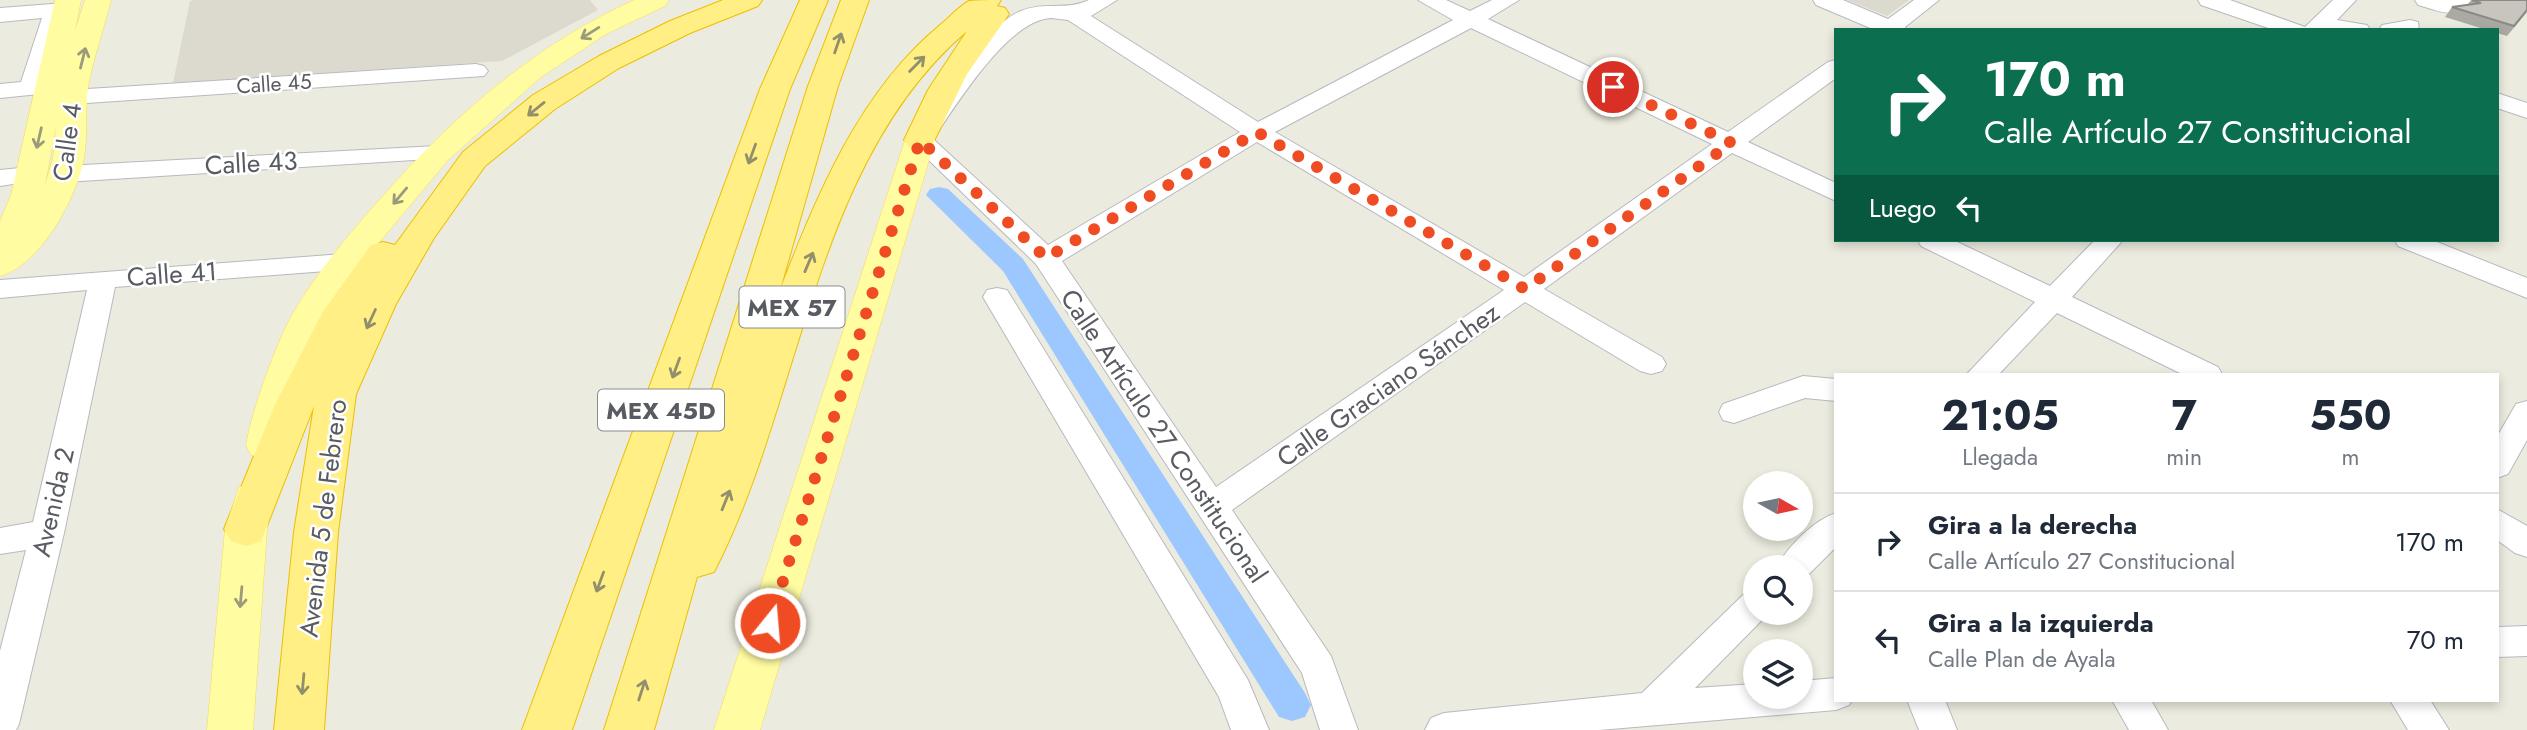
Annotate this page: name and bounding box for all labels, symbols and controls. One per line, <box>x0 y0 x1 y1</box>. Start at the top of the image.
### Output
one-way arrow <box>581 26 601 40</box>
one-way arrow <box>833 32 845 54</box>
text: 170 m <box>1984 44 2126 114</box>
one-way arrow <box>77 47 90 70</box>
one-way arrow <box>909 56 926 73</box>
icon: right <box>1869 56 1960 147</box>
pin <box>1583 57 1643 117</box>
street label: Calle 45 <box>235 66 313 102</box>
icon: arrive <box>1594 68 1632 106</box>
street label: Calle 4 <box>43 100 91 184</box>
one-way arrow <box>527 101 545 116</box>
text: Calle Artículo 27 Constitucional <box>1984 109 2412 155</box>
one-way arrow <box>32 127 45 149</box>
street label: Calle 43 <box>204 142 298 184</box>
one-way arrow <box>745 142 757 164</box>
one-way arrow <box>392 186 408 204</box>
text: Luego <box>1869 189 1936 227</box>
icon: left <box>1950 189 1988 227</box>
street label: Calle 41 <box>126 252 218 296</box>
one-way arrow <box>803 252 816 274</box>
street label: Calle Artículo 27 Constitucional <box>1051 281 1277 591</box>
road number: MEX 57 <box>740 286 844 328</box>
street label: Calle Graciano Sánchez <box>1269 294 1507 476</box>
one-way arrow <box>364 308 377 329</box>
one-way arrow <box>669 357 682 379</box>
text: 21:05 <box>1941 385 2059 446</box>
text: 7 <box>2172 385 2197 446</box>
text: 550 <box>2310 385 2392 446</box>
road number: MEX 45D <box>598 390 724 430</box>
street label: Avenida 5 de Febrero <box>290 397 356 639</box>
text: Llegada <box>1962 440 2038 474</box>
text: min <box>2166 440 2202 474</box>
text: m <box>2342 440 2360 474</box>
street label: Avenida 2 <box>22 444 84 560</box>
north arrow <box>1743 471 1813 541</box>
map controls <box>1743 471 1813 709</box>
one-way arrow <box>720 490 733 511</box>
text: Gira a la derecha <box>1928 506 2137 544</box>
icon: right <box>1869 523 1907 561</box>
text: 170 m <box>2395 523 2464 561</box>
text: Calle Artículo 27 Constitucional <box>1928 544 2235 578</box>
button: search <box>1743 555 1813 625</box>
one-way arrow <box>593 571 605 593</box>
one-way arrow <box>234 585 247 608</box>
position arrow <box>733 586 807 660</box>
text: Gira a la izquierda <box>1928 604 2154 642</box>
icon: left <box>1869 621 1907 659</box>
text: 70 m <box>2407 621 2464 659</box>
button: layers <box>1743 639 1813 709</box>
text: Calle Plan de Ayala <box>1928 642 2116 676</box>
one-way arrow <box>296 672 309 695</box>
one-way arrow <box>637 680 649 702</box>

